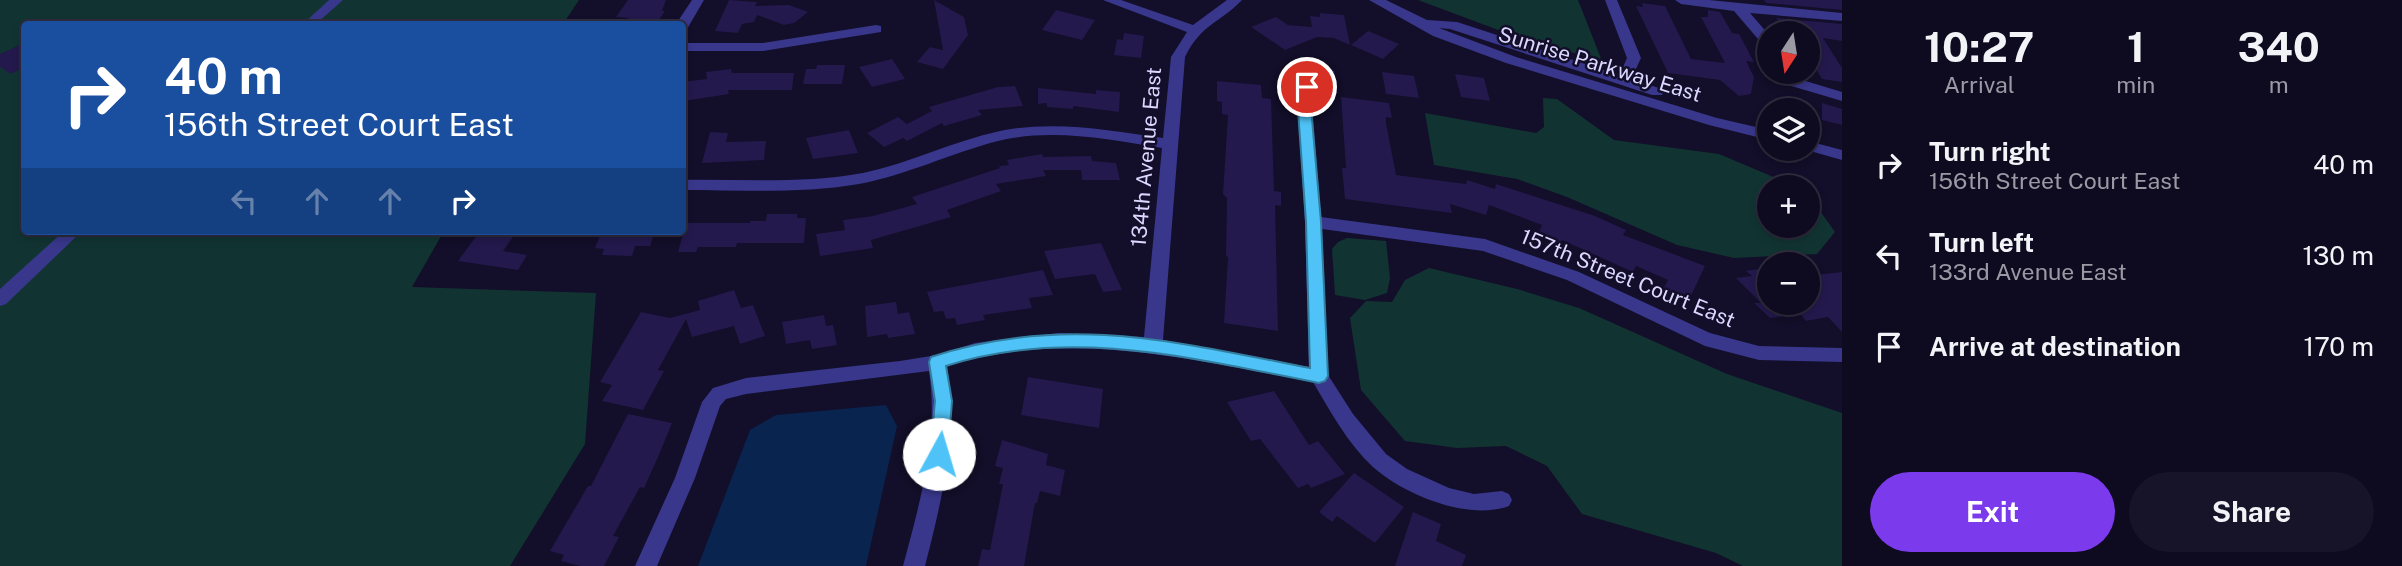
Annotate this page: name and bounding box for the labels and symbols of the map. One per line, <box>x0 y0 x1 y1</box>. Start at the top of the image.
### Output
street label: Sunrise Parkway East <box>1495 21 1705 107</box>
north arrow <box>1757 21 1820 84</box>
pin <box>1277 57 1337 117</box>
street label: 134th Avenue East <box>1126 66 1166 248</box>
street label: 157th Street Court East <box>1517 223 1739 333</box>
position arrow <box>902 417 976 491</box>

